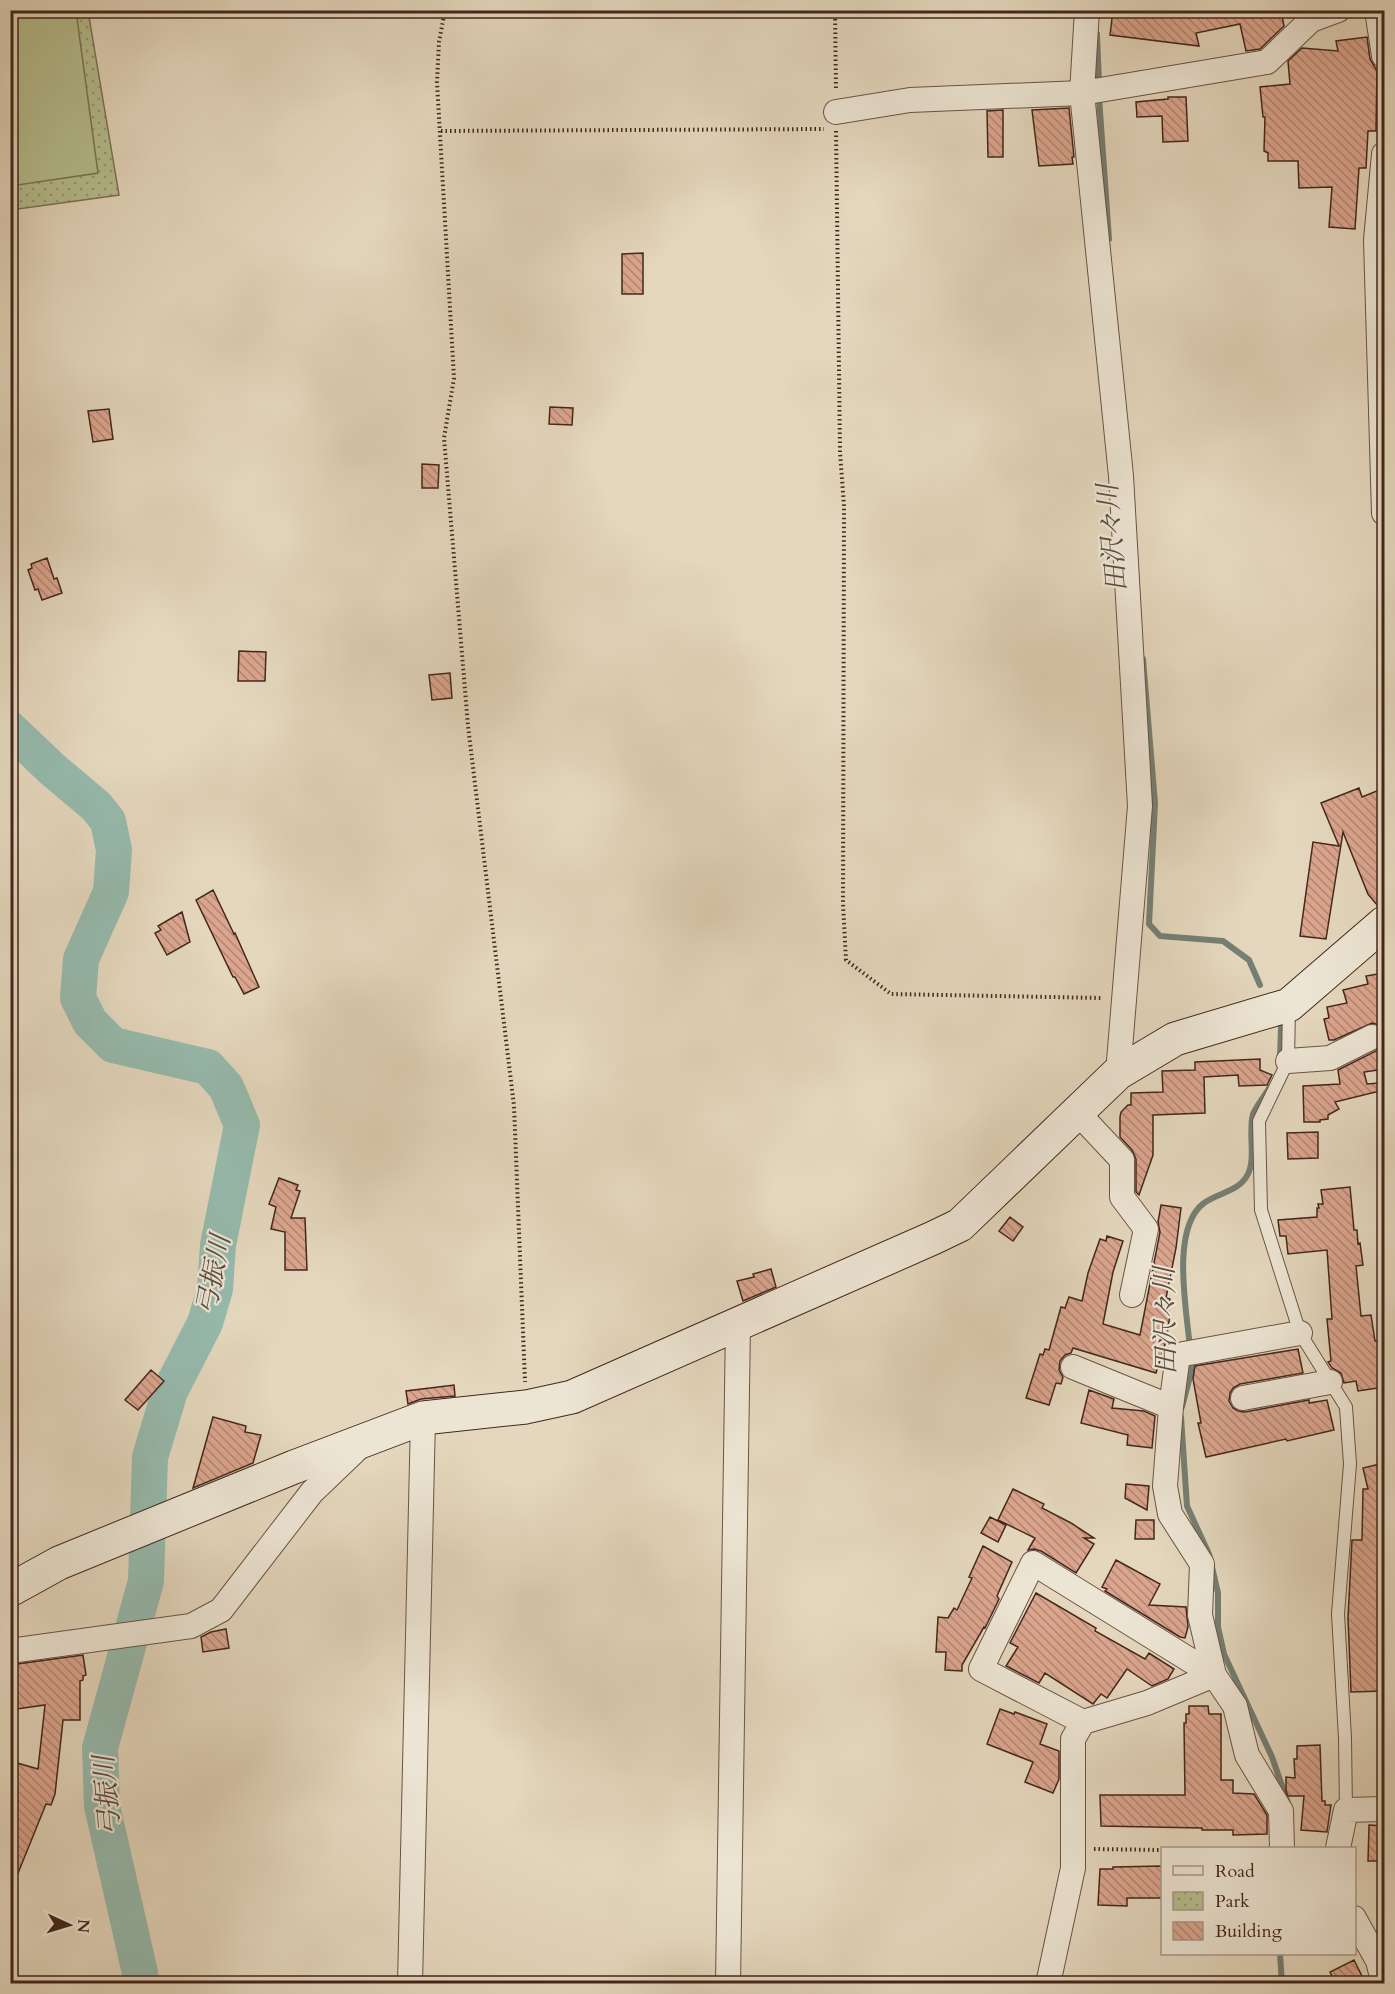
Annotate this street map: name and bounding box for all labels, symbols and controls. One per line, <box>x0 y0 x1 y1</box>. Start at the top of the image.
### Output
water label: 田沢々川 <box>1089 480 1136 593</box>
water label: 弓振川 <box>188 1229 240 1318</box>
water label: 田沢々川 <box>1146 1264 1185 1375</box>
water label: 弓振川 <box>85 1751 129 1838</box>
legend <box>1161 1847 1356 1955</box>
text: Road <box>1215 1859 1255 1884</box>
text: Park <box>1215 1889 1250 1914</box>
north arrow <box>39 1895 99 1955</box>
text: N <box>72 1918 94 1934</box>
text: Building <box>1215 1919 1283 1944</box>

